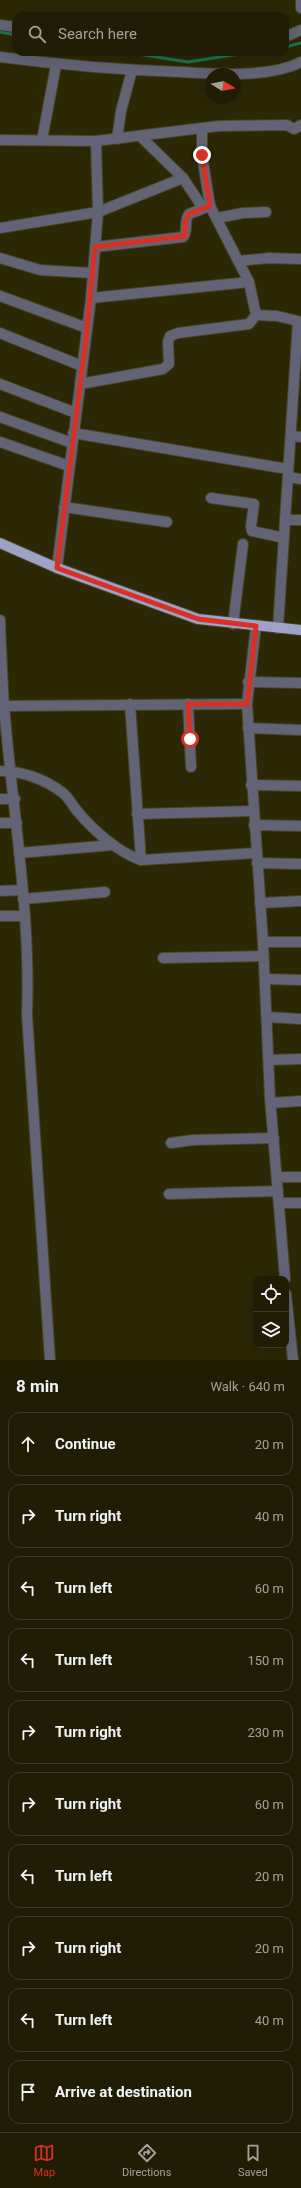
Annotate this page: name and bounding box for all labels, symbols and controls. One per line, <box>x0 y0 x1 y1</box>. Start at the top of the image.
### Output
search box <box>12 12 289 56</box>
icon: search <box>26 23 48 45</box>
text: Search here <box>58 25 137 43</box>
north arrow <box>205 68 241 104</box>
route end <box>193 146 211 164</box>
route start <box>181 730 199 748</box>
map controls <box>253 1276 289 1348</box>
button: locate <box>253 1276 289 1312</box>
button: layers <box>253 1312 289 1348</box>
text: 8 min <box>16 1376 59 1396</box>
text: Walk · 640 m <box>210 1379 285 1394</box>
icon: ahead <box>17 1433 39 1455</box>
text: Continue <box>55 1435 116 1453</box>
text: 20 m <box>255 1437 284 1452</box>
icon: right <box>17 1505 39 1527</box>
text: Turn right <box>55 1507 121 1525</box>
text: 40 m <box>255 1509 284 1524</box>
icon: left <box>17 1577 39 1599</box>
text: Turn left <box>55 1579 112 1597</box>
text: 60 m <box>255 1581 284 1596</box>
icon: left <box>17 1649 39 1671</box>
text: Turn left <box>55 1651 112 1669</box>
text: 150 m <box>247 1653 284 1668</box>
icon: right <box>17 1721 39 1743</box>
text: Turn right <box>55 1723 121 1741</box>
text: 230 m <box>247 1725 284 1740</box>
icon: right <box>17 1793 39 1815</box>
text: Turn right <box>55 1795 121 1813</box>
text: 60 m <box>255 1797 284 1812</box>
icon: left <box>17 1865 39 1887</box>
text: Turn left <box>55 1867 112 1885</box>
text: 20 m <box>255 1869 284 1884</box>
icon: right <box>17 1937 39 1959</box>
text: Turn right <box>55 1939 121 1957</box>
text: 20 m <box>255 1941 284 1956</box>
icon: left <box>17 2009 39 2031</box>
text: Turn left <box>55 2011 112 2029</box>
text: 40 m <box>255 2013 284 2028</box>
icon: arrive <box>17 2081 39 2103</box>
text: Arrive at destination <box>55 2083 192 2101</box>
tab: Map <box>33 2142 55 2179</box>
tab: Directions <box>122 2142 171 2179</box>
tab: Saved <box>238 2142 268 2179</box>

